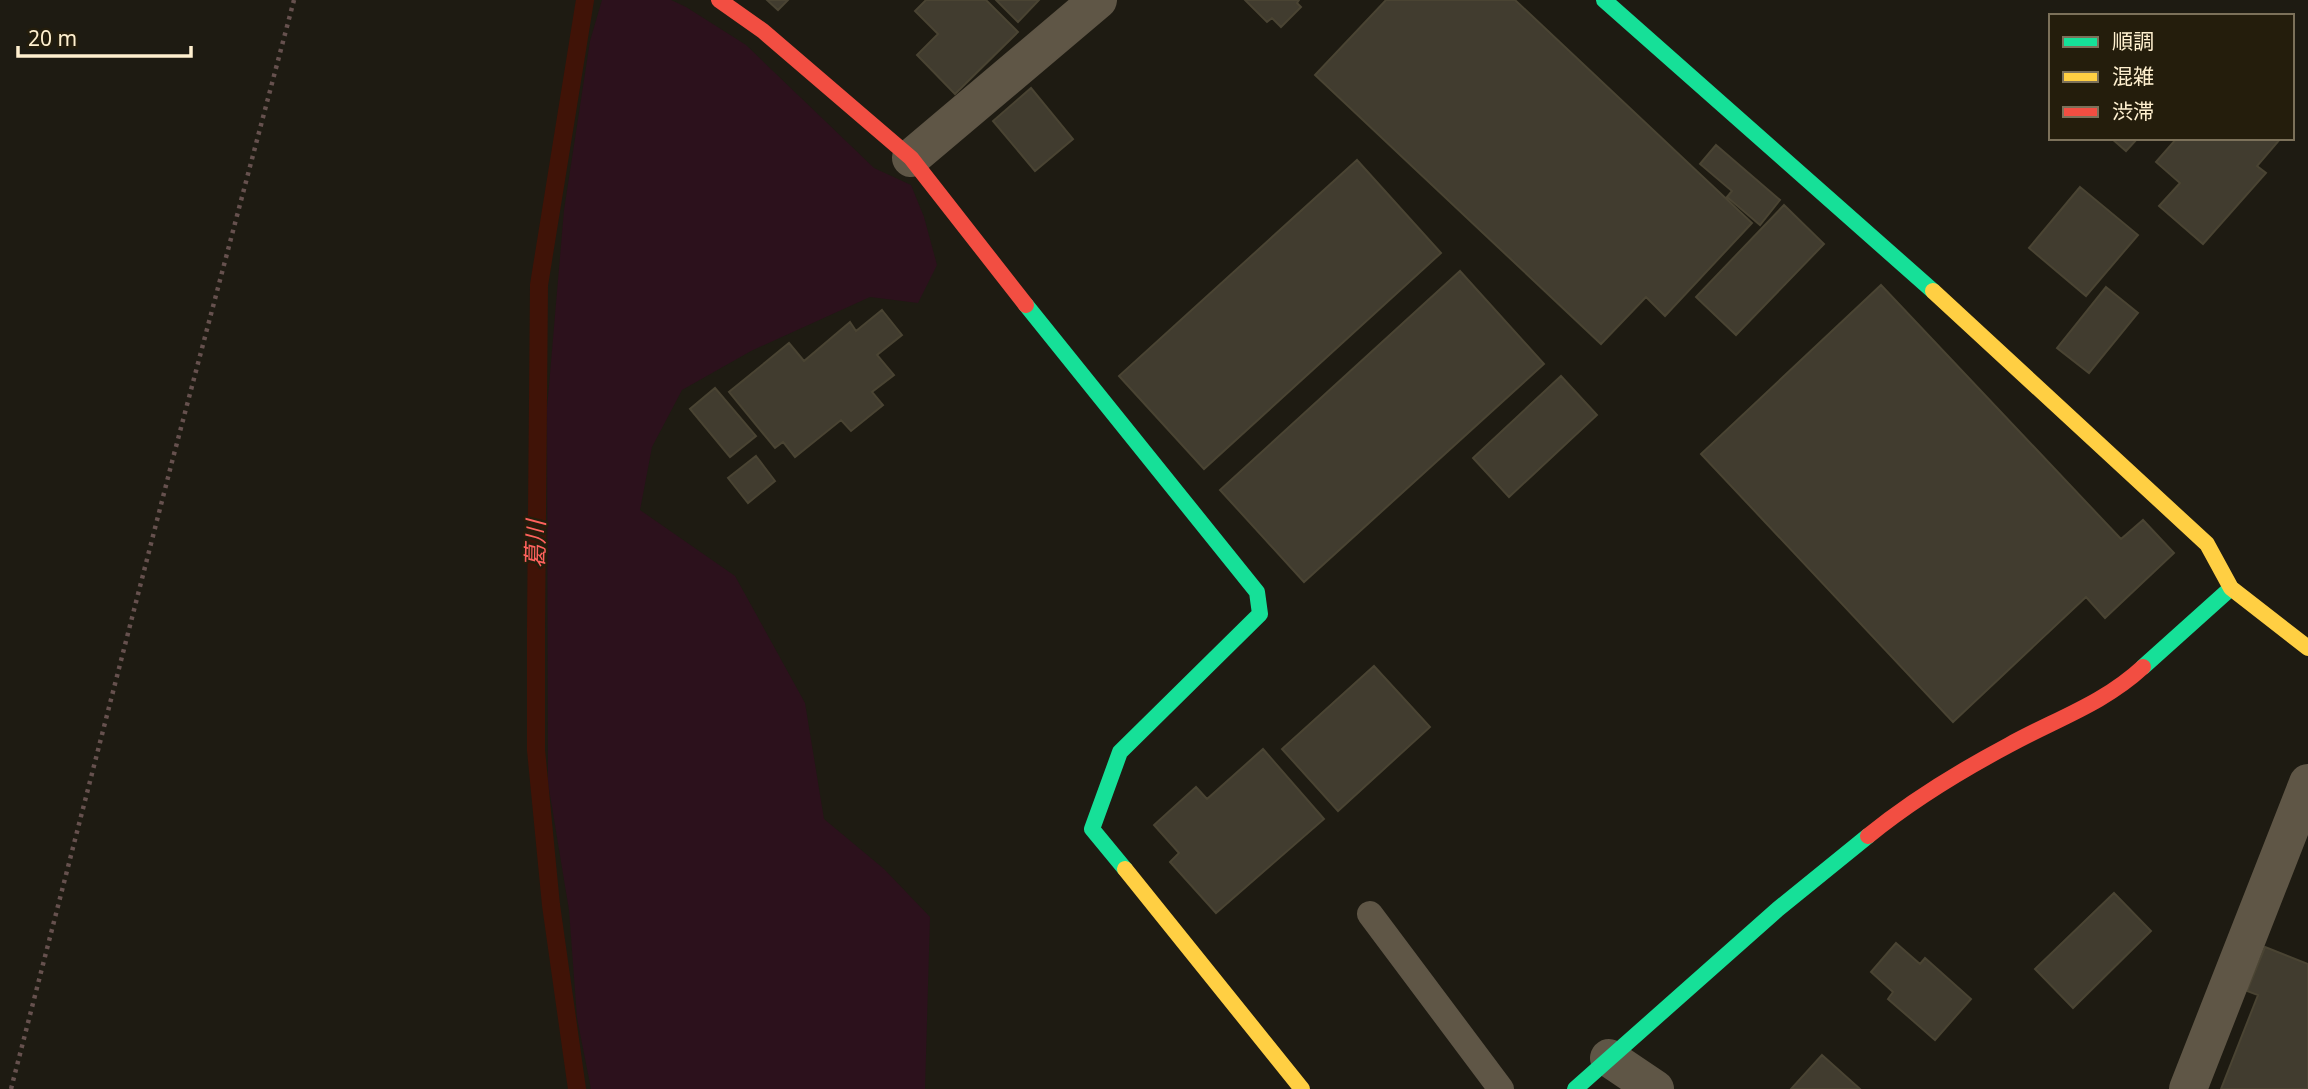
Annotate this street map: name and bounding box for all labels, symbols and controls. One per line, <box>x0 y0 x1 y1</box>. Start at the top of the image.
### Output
scale bar <box>18 14 191 58</box>
legend <box>2049 14 2294 140</box>
text: 20 m <box>28 24 77 52</box>
text: 順調 <box>2112 27 2154 55</box>
text: 混雑 <box>2112 62 2154 90</box>
text: 渋滞 <box>2112 97 2154 125</box>
water label: 葛川 <box>518 517 551 568</box>

